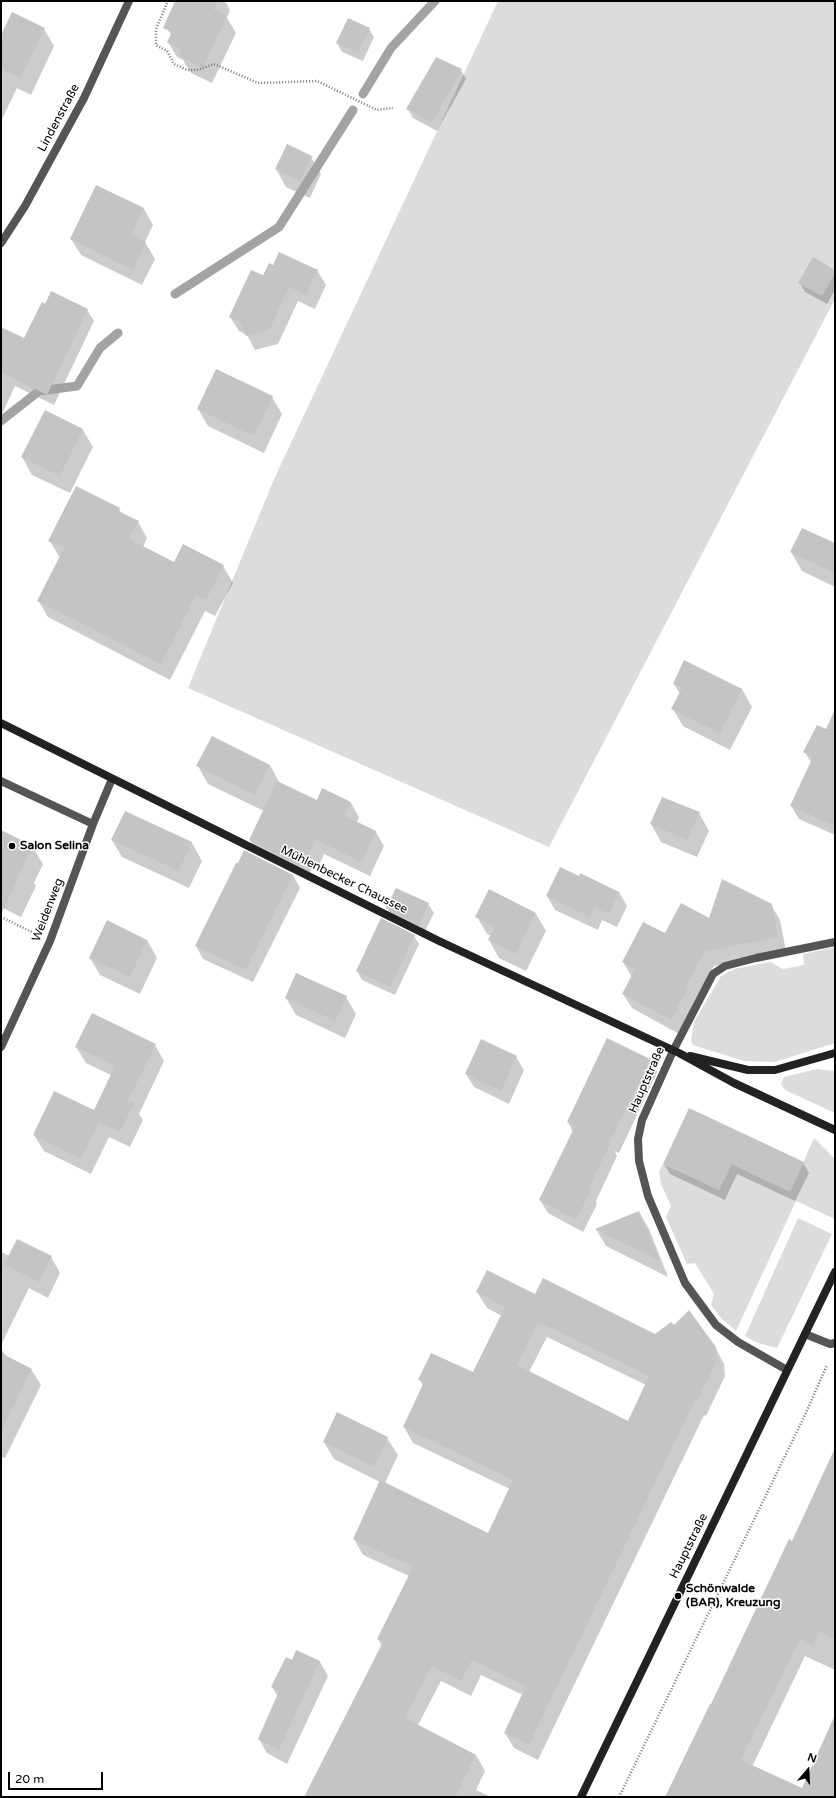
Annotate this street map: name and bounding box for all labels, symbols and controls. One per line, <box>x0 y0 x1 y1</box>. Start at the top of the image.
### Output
street label: Lindenstraße <box>35 82 83 154</box>
place label: Salon Selina <box>20 839 89 853</box>
marker: Salon Selina <box>7 841 17 851</box>
street label: Mühlenbecker Chaussee <box>278 843 410 917</box>
street label: Weidenweg <box>29 876 67 944</box>
street label: Hauptstraße <box>626 1045 668 1115</box>
street label: Hauptstraße <box>667 1511 711 1581</box>
place label: Schönwalde (BAR), Kreuzung <box>686 1582 780 1610</box>
marker: Schönwalde (BAR), Kreuzung <box>673 1591 683 1601</box>
north arrow <box>788 1750 828 1790</box>
text: N <box>806 1751 818 1766</box>
scale bar <box>10 1764 105 1790</box>
text: 20 m <box>15 1772 44 1786</box>

